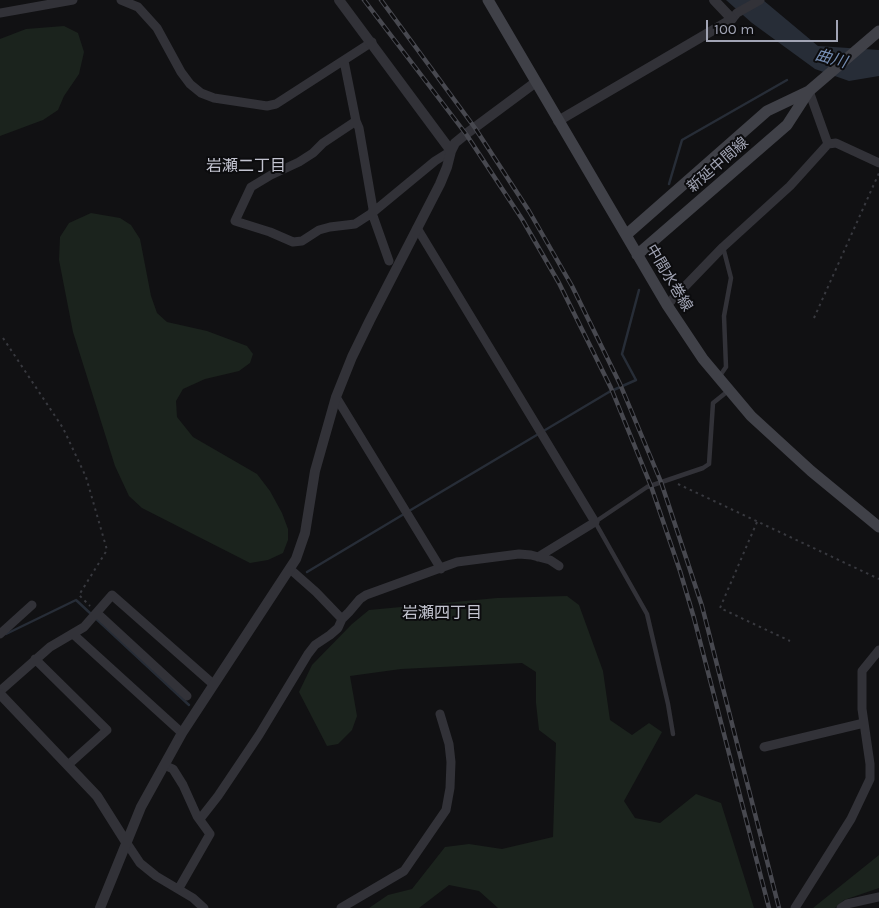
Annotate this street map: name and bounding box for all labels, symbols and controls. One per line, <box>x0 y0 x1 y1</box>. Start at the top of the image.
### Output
scale bar <box>709 10 842 42</box>
text: 100 m <box>714 20 754 38</box>
water label: 曲川 <box>813 45 849 73</box>
street label: 新延中間線 <box>684 134 752 196</box>
district label: 岩瀬二丁目 <box>206 156 286 176</box>
street label: 中間水巻線 <box>642 241 696 315</box>
district label: 岩瀬四丁目 <box>402 603 482 623</box>

